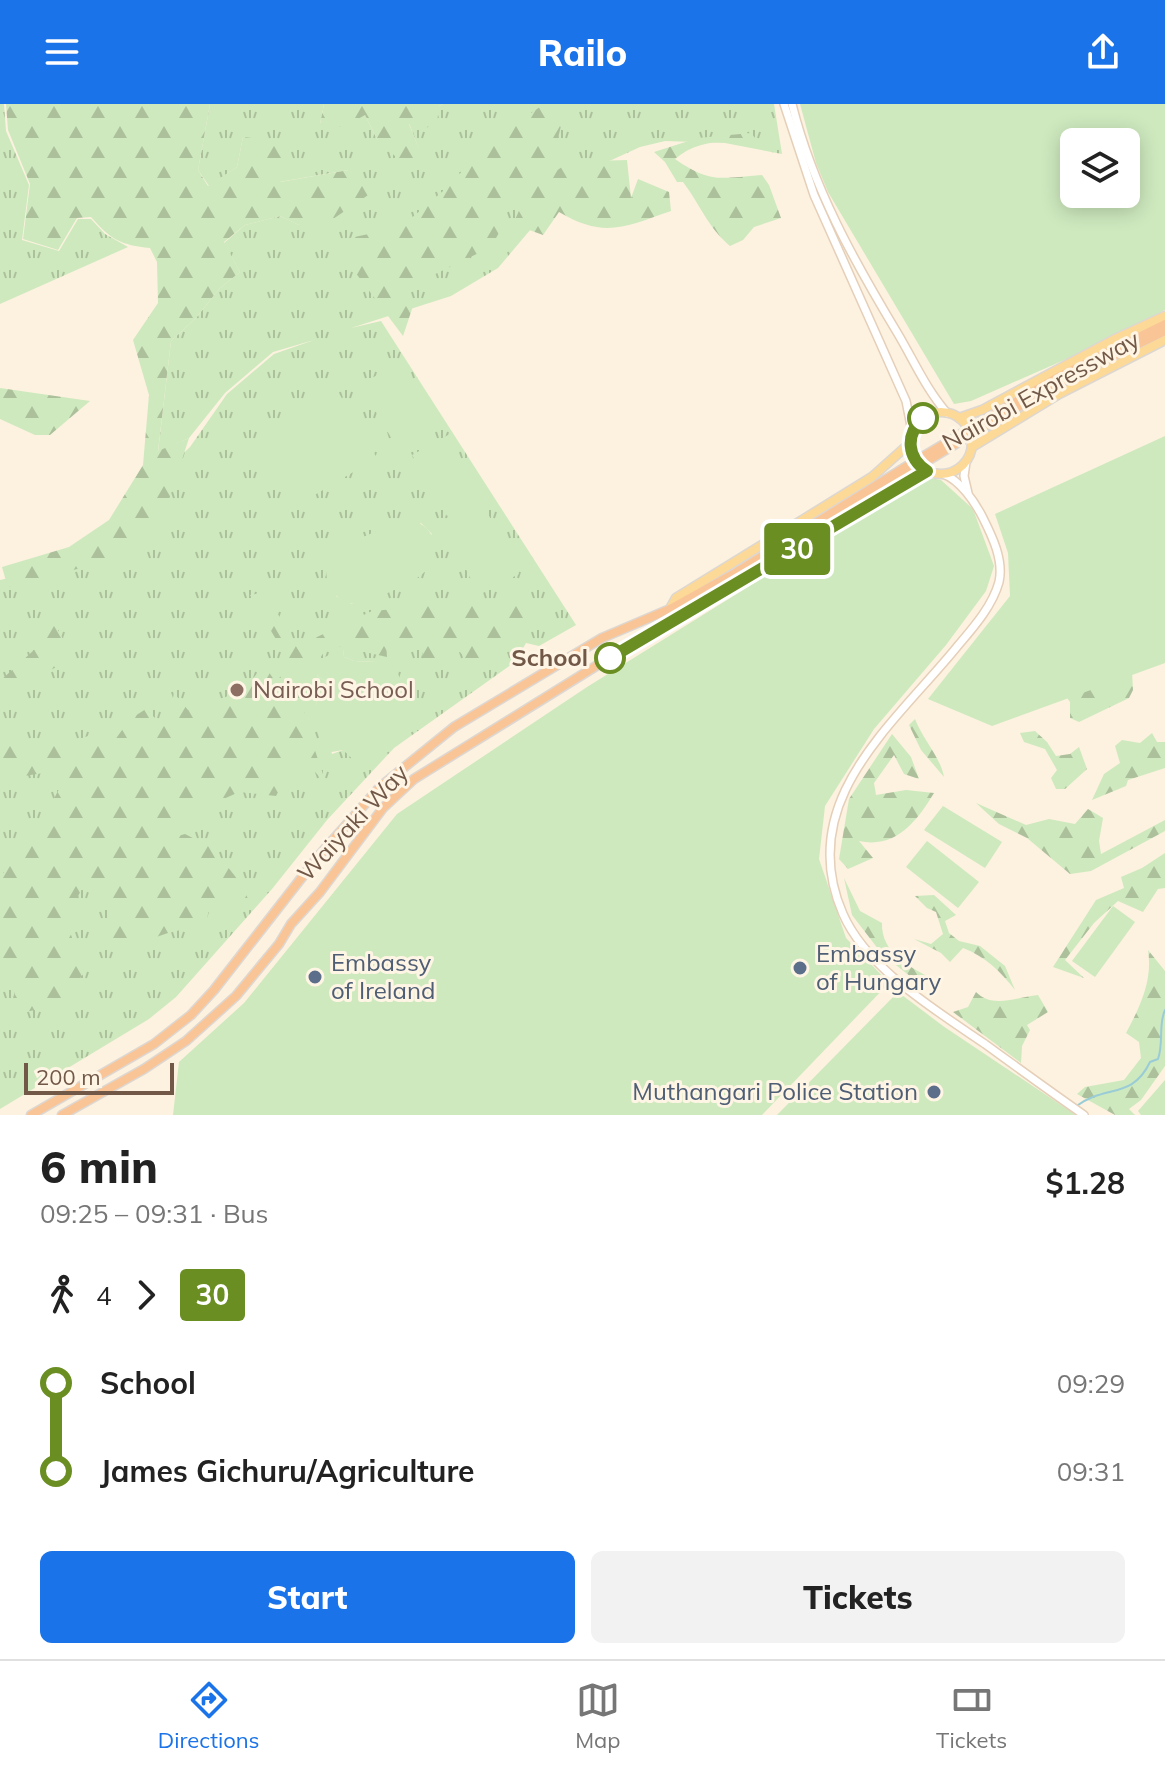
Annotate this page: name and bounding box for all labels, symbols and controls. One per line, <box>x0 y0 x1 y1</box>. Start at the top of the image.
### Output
icon: menu <box>40 30 84 74</box>
text: Railo <box>538 30 627 75</box>
icon: share <box>1081 30 1125 74</box>
map controls <box>1060 128 1140 208</box>
button: layers <box>1060 128 1140 208</box>
street label: Nairobi Expressway <box>937 323 1145 457</box>
unlabelled marker <box>908 403 938 433</box>
line badge: 30 <box>761 523 833 575</box>
text: 30 <box>780 531 814 566</box>
place label: School <box>511 642 588 672</box>
marker: School <box>595 643 625 673</box>
place label: Nairobi School <box>253 674 414 704</box>
marker: Nairobi School <box>228 681 246 699</box>
street label: Waiyaki Way <box>290 757 414 887</box>
place label: Embassy of Hungary <box>816 938 942 996</box>
place label: Embassy of Ireland <box>331 947 435 1005</box>
marker: Embassy of Hungary <box>791 959 809 977</box>
marker: Embassy of Ireland <box>306 968 324 986</box>
scale bar <box>24 1059 174 1095</box>
text: 200 m <box>36 1063 101 1091</box>
place label: Muthangari Police Station <box>632 1076 918 1106</box>
marker: Muthangari Police Station <box>925 1083 943 1101</box>
text: 6 min <box>40 1139 158 1194</box>
text: $1.28 <box>1046 1164 1125 1202</box>
text: 09:25 – 09:31 · Bus <box>40 1197 269 1230</box>
icon: walk <box>40 1273 84 1317</box>
icon: forward <box>124 1273 168 1317</box>
text: 30 <box>196 1277 229 1312</box>
text: 4 <box>96 1279 112 1312</box>
text: School <box>100 1364 196 1402</box>
text: 09:29 <box>1057 1367 1125 1400</box>
text: James Gichuru/Agriculture <box>100 1452 475 1490</box>
text: 09:31 <box>1057 1455 1125 1488</box>
button: Start <box>40 1551 575 1643</box>
button: Tickets <box>591 1551 1125 1643</box>
tab: Directions <box>158 1678 260 1754</box>
tab: Map <box>575 1678 620 1754</box>
tab: Tickets <box>936 1678 1007 1754</box>

